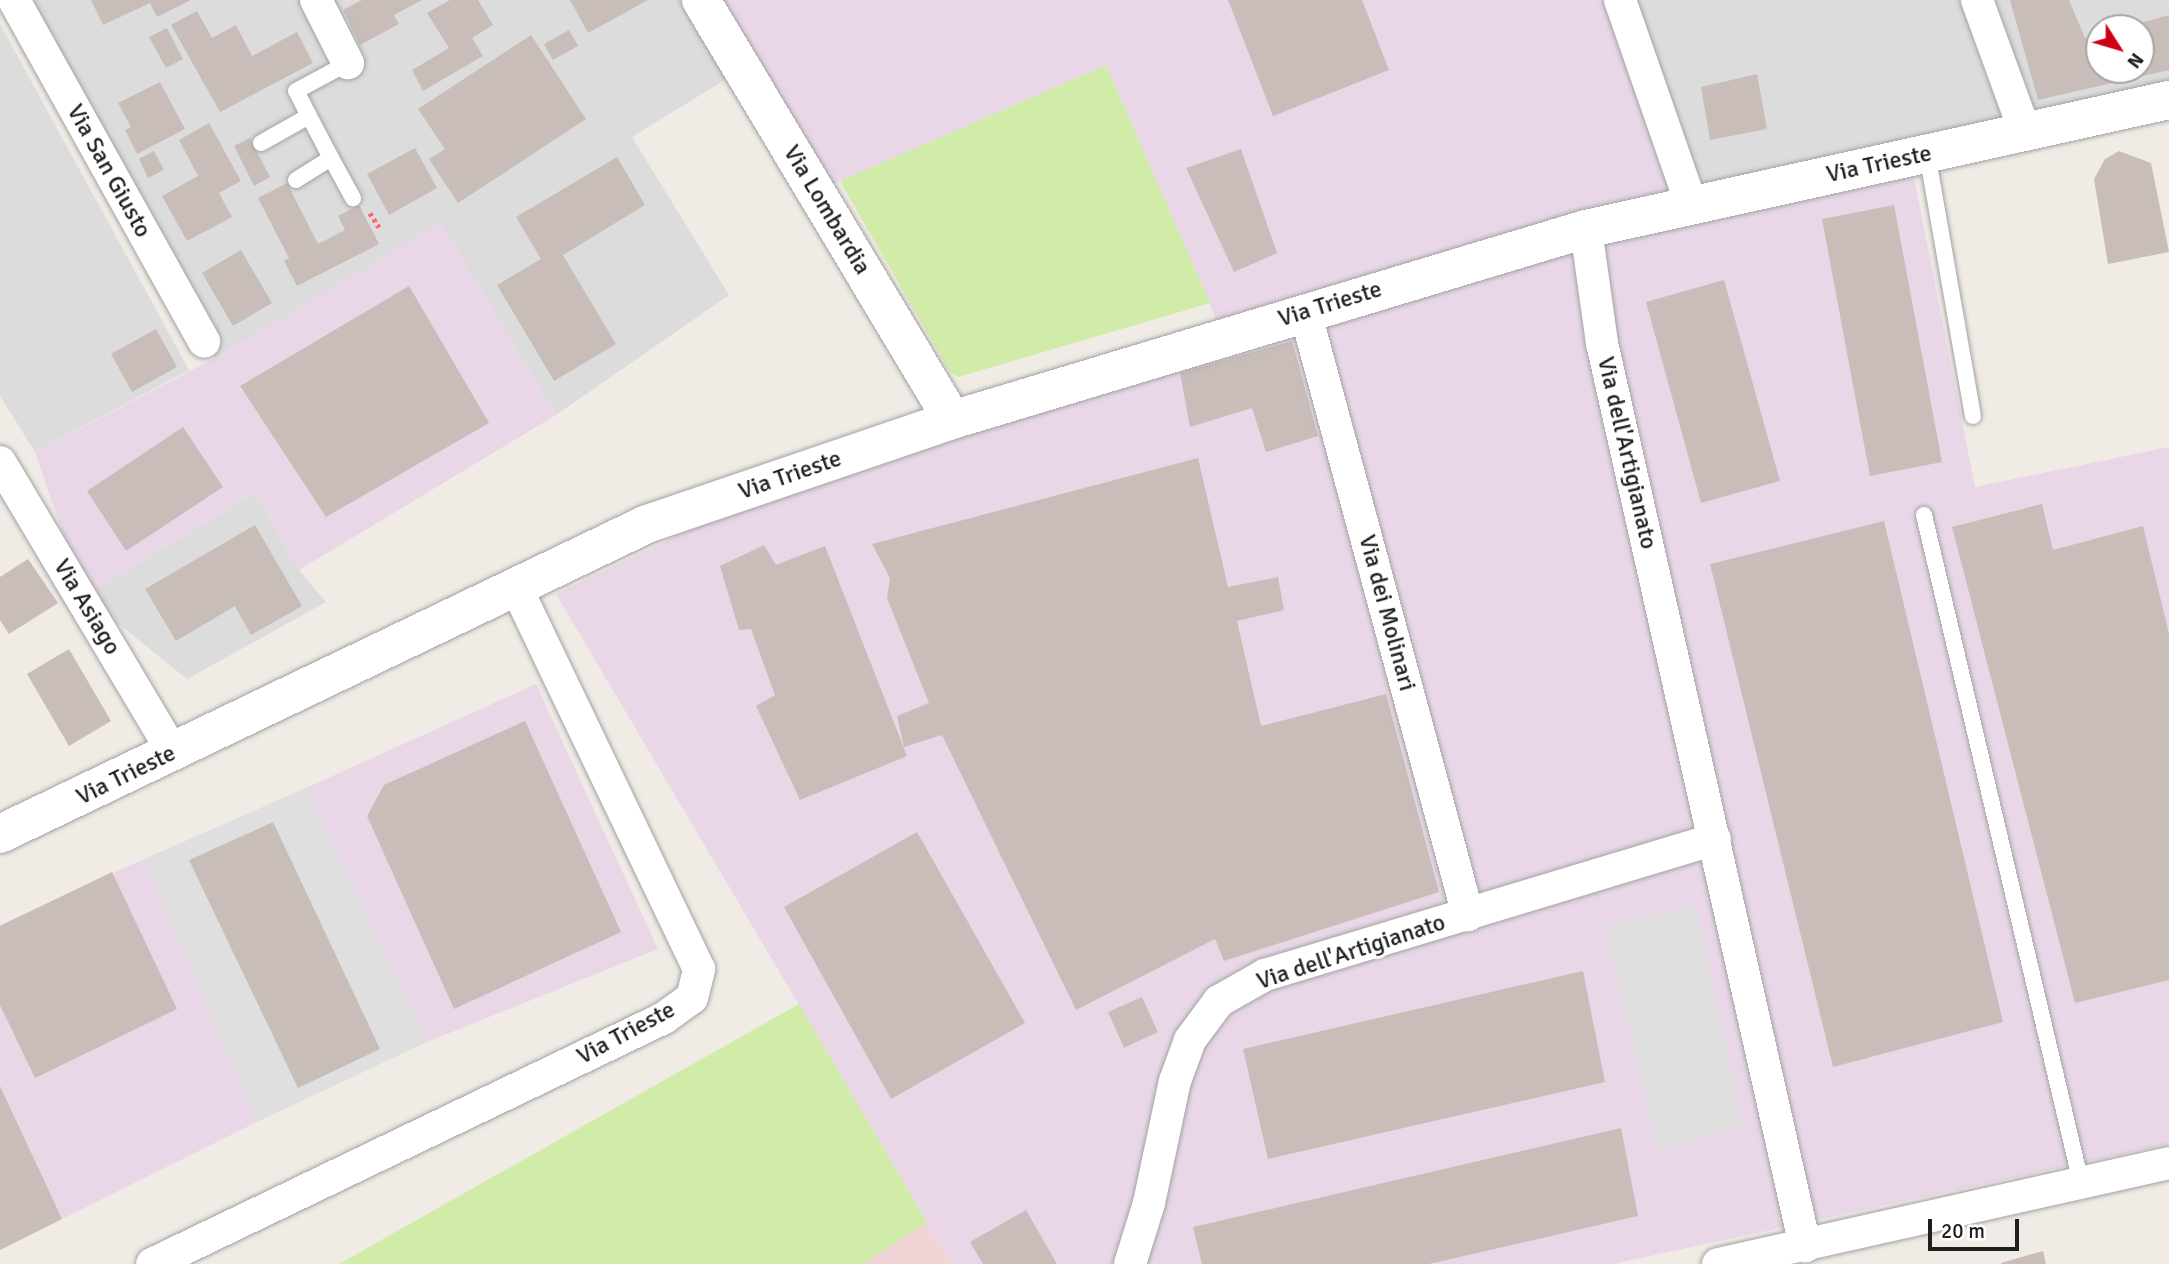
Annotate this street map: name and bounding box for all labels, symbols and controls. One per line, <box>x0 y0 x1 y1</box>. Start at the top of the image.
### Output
north arrow <box>2085 14 2155 84</box>
text: N <box>2122 48 2149 73</box>
street label: Via San Giusto <box>61 99 157 243</box>
street label: Via Trieste <box>1824 139 1934 189</box>
street label: Via Lombardia <box>777 140 877 280</box>
street label: Via Trieste <box>1275 275 1385 333</box>
street label: Via dell'Artigianato <box>1591 354 1663 552</box>
street label: Via Trieste <box>735 444 845 506</box>
street label: Via dei Molinari <box>1352 532 1422 694</box>
street label: Via Asiago <box>47 554 127 660</box>
street label: Via Trieste <box>72 739 180 811</box>
street label: Via dell'Artigianato <box>1253 908 1449 996</box>
street label: Via Trieste <box>572 995 680 1071</box>
scale bar <box>1931 1204 2022 1248</box>
text: 20 m <box>1941 1218 1985 1244</box>

